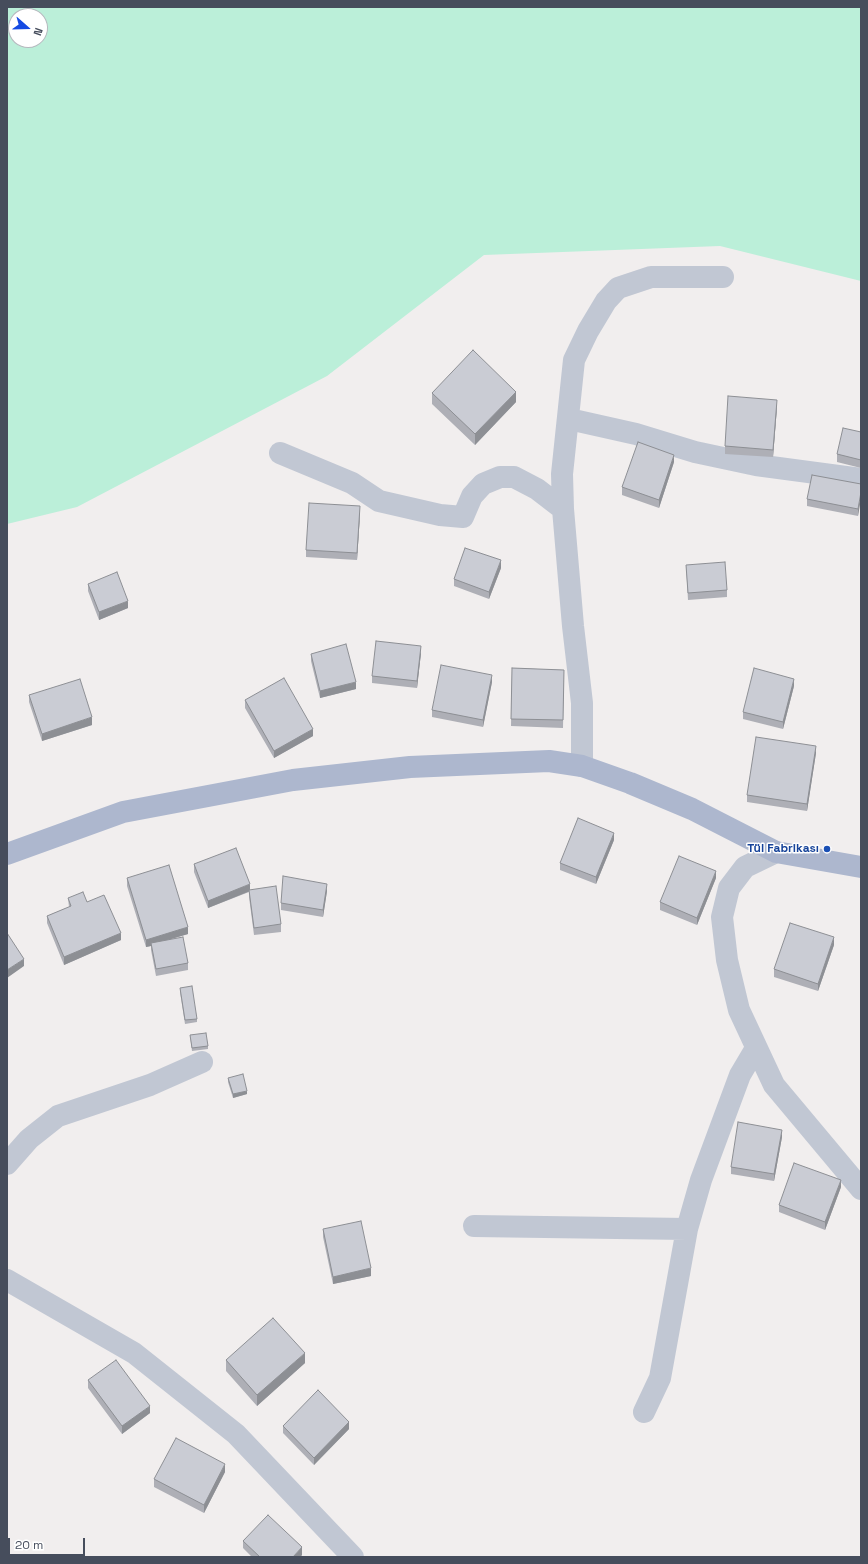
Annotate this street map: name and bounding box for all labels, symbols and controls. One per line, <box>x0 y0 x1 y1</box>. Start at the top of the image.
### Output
north arrow <box>8 8 48 48</box>
text: N <box>30 26 46 38</box>
place label: Tül Fabrikası <box>747 842 819 856</box>
marker: Tül Fabrikası <box>822 844 832 854</box>
scale bar <box>10 1530 87 1556</box>
text: 20 m <box>15 1537 43 1553</box>

